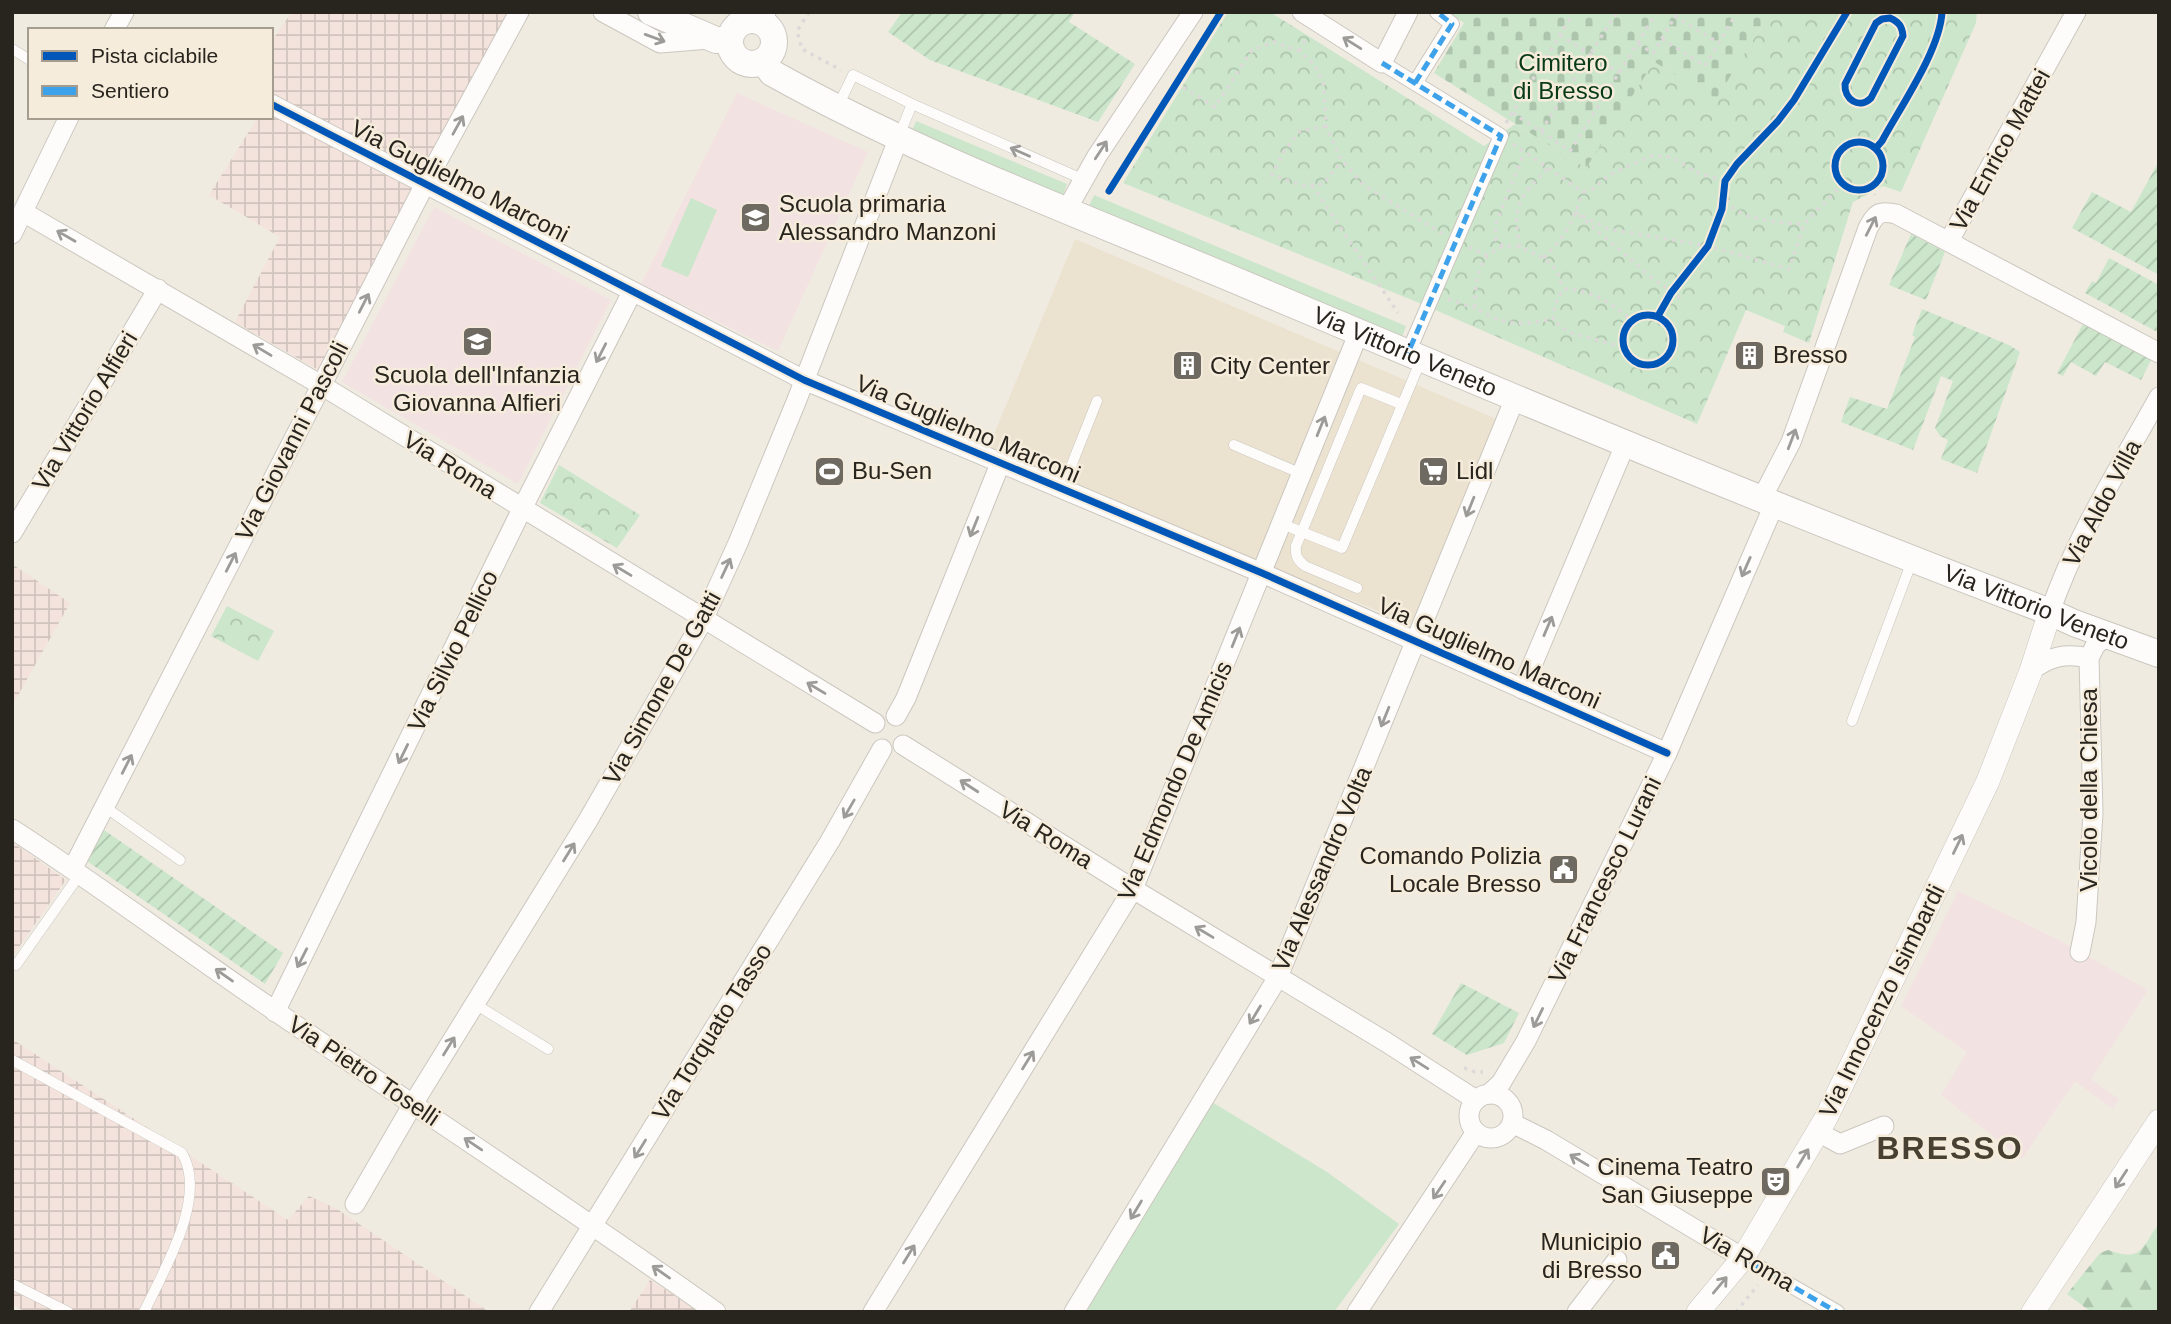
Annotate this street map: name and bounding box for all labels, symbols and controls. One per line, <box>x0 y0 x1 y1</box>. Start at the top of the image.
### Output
legend <box>28 28 273 119</box>
one-way arrow <box>644 33 665 45</box>
one-way arrow <box>1342 36 1362 50</box>
text: Pista ciclabile <box>91 44 218 67</box>
park label: Cimitero di Bresso <box>1513 49 1613 104</box>
street label: Via Enrico Mattei <box>1944 64 2055 235</box>
text: Sentiero <box>91 79 169 102</box>
street label: Via Guglielmo Marconi <box>347 114 574 247</box>
one-way arrow <box>451 115 465 135</box>
one-way arrow <box>1094 141 1108 161</box>
one-way arrow <box>1010 145 1031 158</box>
place label: Scuola primaria Alessandro Manzoni <box>779 190 996 245</box>
school or university icon: Scuola primaria Alessandro Manzoni <box>739 201 773 235</box>
one-way arrow <box>1864 216 1878 237</box>
one-way arrow <box>56 228 76 242</box>
one-way arrow <box>357 293 371 313</box>
street label: Via Vittorio Veneto <box>1309 301 1501 402</box>
school or university icon: Scuola dell'Infanzia Giovanna Alfieri <box>460 324 494 358</box>
street label: Via Vittorio Alfieri <box>27 326 143 495</box>
street label: Via Giovanni Pascoli <box>230 337 353 545</box>
building icon: Bresso <box>1733 338 1767 372</box>
place label: Bresso <box>1773 341 1848 368</box>
one-way arrow <box>594 342 608 362</box>
one-way arrow <box>253 343 273 357</box>
building icon: City Center <box>1170 349 1204 383</box>
place label: City Center <box>1210 352 1330 379</box>
place label: Scuola dell'Infanzia Giovanna Alfieri <box>374 361 581 416</box>
street label: Via Guglielmo Marconi <box>852 369 1084 488</box>
one-way arrow <box>1316 416 1329 438</box>
street label: Via Roma <box>399 425 502 504</box>
one-way arrow <box>1787 429 1800 450</box>
street label: Via Aldo Villa <box>2057 434 2146 571</box>
sports icon: Bu-Sen <box>812 454 846 488</box>
supermarket icon: Lidl <box>1416 454 1450 488</box>
place label: Bu-Sen <box>852 457 932 484</box>
place label: Lidl <box>1456 457 1493 484</box>
one-way arrow <box>1463 495 1476 517</box>
one-way arrow <box>967 516 980 537</box>
one-way arrow <box>224 552 238 573</box>
one-way arrow <box>1739 556 1752 578</box>
one-way arrow <box>720 558 733 579</box>
street label: Via Vittorio Veneto <box>1940 559 2133 655</box>
one-way arrow <box>612 562 632 576</box>
street label: Via Silvio Pellico <box>402 566 503 736</box>
street label: Via Simone De Gatti <box>597 586 726 789</box>
street label: Via Guglielmo Marconi <box>1374 591 1605 714</box>
one-way arrow <box>1543 616 1556 637</box>
one-way arrow <box>1230 627 1243 648</box>
street label: Via Edmondo De Amicis <box>1112 657 1237 904</box>
one-way arrow <box>807 681 827 695</box>
street label: Vicolo della Chiesa <box>2075 688 2102 892</box>
one-way arrow <box>1377 706 1390 728</box>
one-way arrow <box>395 743 409 764</box>
one-way arrow <box>121 754 134 775</box>
street label: Via Alessandro Volta <box>1266 762 1377 975</box>
street label: Via Francesco Lurani <box>1543 772 1666 987</box>
one-way arrow <box>960 779 979 793</box>
street label: Via Roma <box>995 795 1098 874</box>
one-way arrow <box>841 798 855 818</box>
one-way arrow <box>1952 834 1965 855</box>
place label: Comando Polizia Locale Bresso <box>1360 842 1542 897</box>
one-way arrow <box>562 843 576 863</box>
public building icon: Comando Polizia Locale Bresso <box>1547 853 1581 887</box>
street label: Via Innocenzo Isimbardi <box>1813 880 1950 1122</box>
one-way arrow <box>1194 925 1214 939</box>
street label: Via Torquato Tasso <box>646 939 777 1125</box>
one-way arrow <box>295 947 309 968</box>
one-way arrow <box>215 968 234 982</box>
one-way arrow <box>1247 1005 1261 1025</box>
one-way arrow <box>1530 1007 1544 1028</box>
street label: Via Pietro Toselli <box>284 1010 445 1131</box>
one-way arrow <box>443 1037 457 1057</box>
one-way arrow <box>1022 1050 1036 1070</box>
one-way arrow <box>1410 1055 1429 1070</box>
district label: BRESSO <box>1876 1130 2024 1166</box>
one-way arrow <box>464 1137 483 1151</box>
one-way arrow <box>633 1138 647 1158</box>
one-way arrow <box>1796 1148 1810 1168</box>
one-way arrow <box>1570 1153 1590 1167</box>
place label: Cinema Teatro San Giuseppe <box>1597 1153 1753 1208</box>
theatre icon: Cinema Teatro San Giuseppe <box>1759 1164 1793 1198</box>
one-way arrow <box>2114 1168 2128 1188</box>
one-way arrow <box>1432 1179 1446 1199</box>
one-way arrow <box>1129 1199 1143 1219</box>
street label: Via Roma <box>1695 1221 1800 1297</box>
place label: Municipio di Bresso <box>1541 1228 1642 1283</box>
public building icon: Municipio di Bresso <box>1648 1239 1682 1273</box>
one-way arrow <box>902 1244 916 1264</box>
one-way arrow <box>652 1265 671 1279</box>
one-way arrow <box>1712 1276 1728 1294</box>

